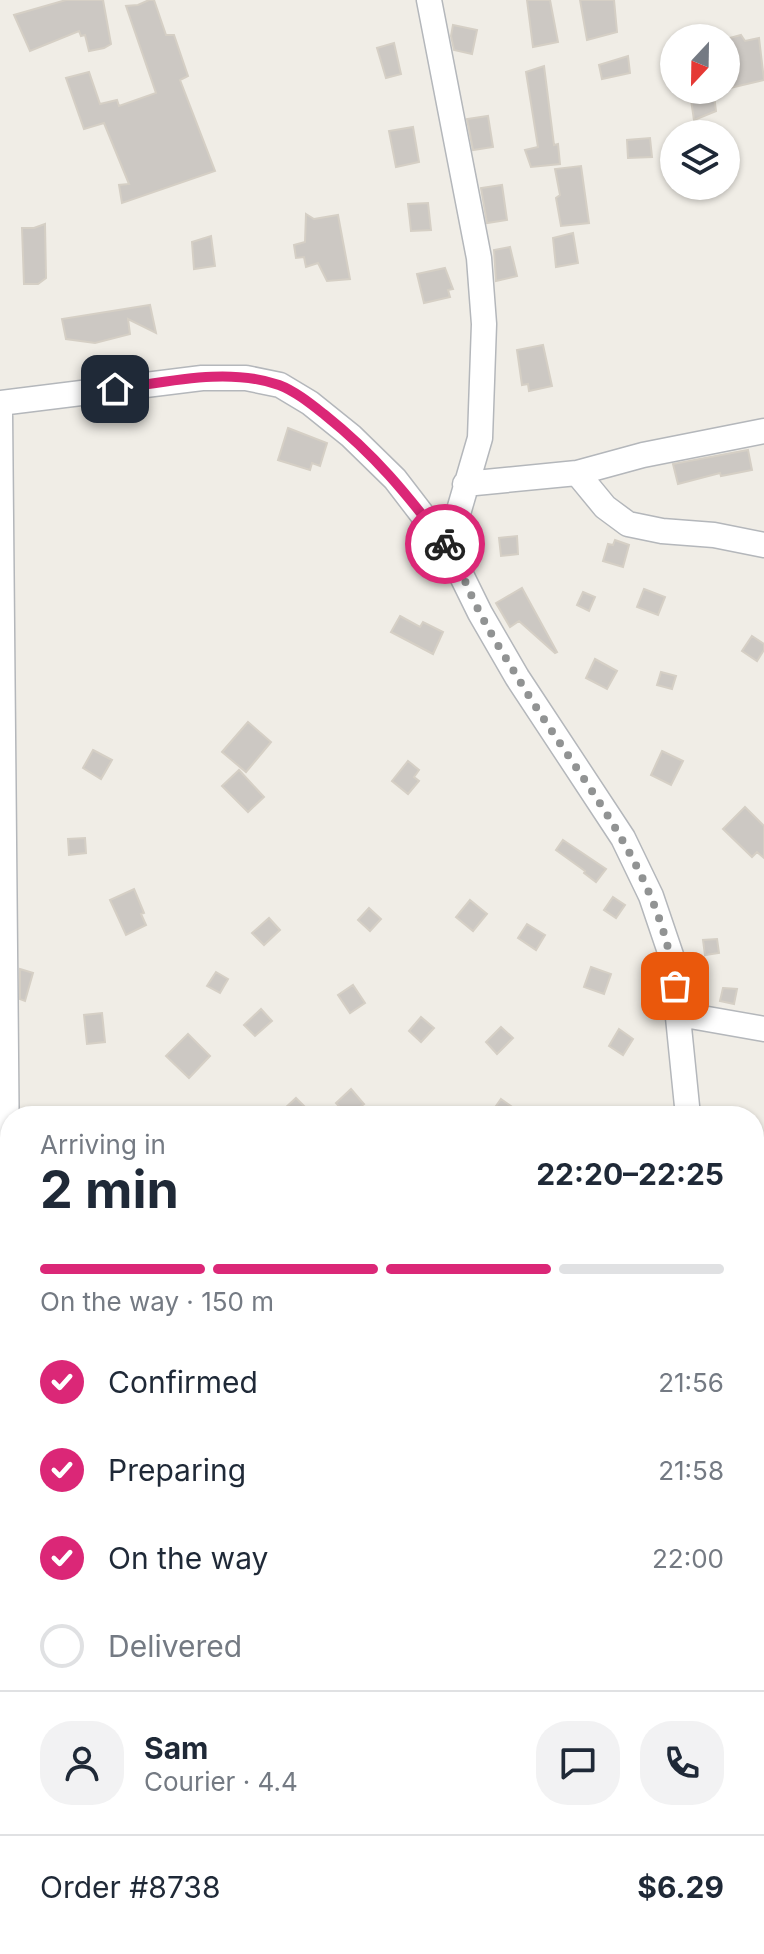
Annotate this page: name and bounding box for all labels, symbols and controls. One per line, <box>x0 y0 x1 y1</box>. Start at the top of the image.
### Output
north arrow <box>660 24 740 104</box>
map controls <box>660 24 740 200</box>
button: layers <box>660 120 740 200</box>
pin <box>81 355 149 423</box>
icon: home <box>93 367 137 411</box>
courier <box>405 504 485 584</box>
icon: bike <box>423 522 467 566</box>
pin <box>641 952 709 1020</box>
icon: bag <box>653 964 697 1008</box>
text: Arriving in <box>40 1129 166 1160</box>
text: 22:20–22:25 <box>536 1156 724 1192</box>
text: 2 min <box>40 1158 179 1221</box>
text: On the way · 150 m <box>40 1286 274 1317</box>
icon: check <box>40 1360 84 1404</box>
text: Confirmed <box>108 1364 258 1400</box>
text: 21:56 <box>658 1367 724 1398</box>
icon: check <box>40 1448 84 1492</box>
text: Preparing <box>108 1452 246 1488</box>
text: 21:58 <box>658 1455 724 1486</box>
icon: check <box>40 1536 84 1580</box>
text: On the way <box>108 1540 268 1576</box>
text: 22:00 <box>652 1543 724 1574</box>
text: Delivered <box>108 1628 242 1664</box>
button: person <box>40 1721 124 1805</box>
button: chat <box>536 1721 620 1805</box>
button: phone <box>640 1721 724 1805</box>
text: Sam <box>144 1730 208 1766</box>
text: Courier · 4.4 <box>144 1766 298 1797</box>
text: Order #8738 <box>40 1869 220 1905</box>
text: $6.29 <box>637 1869 724 1905</box>

